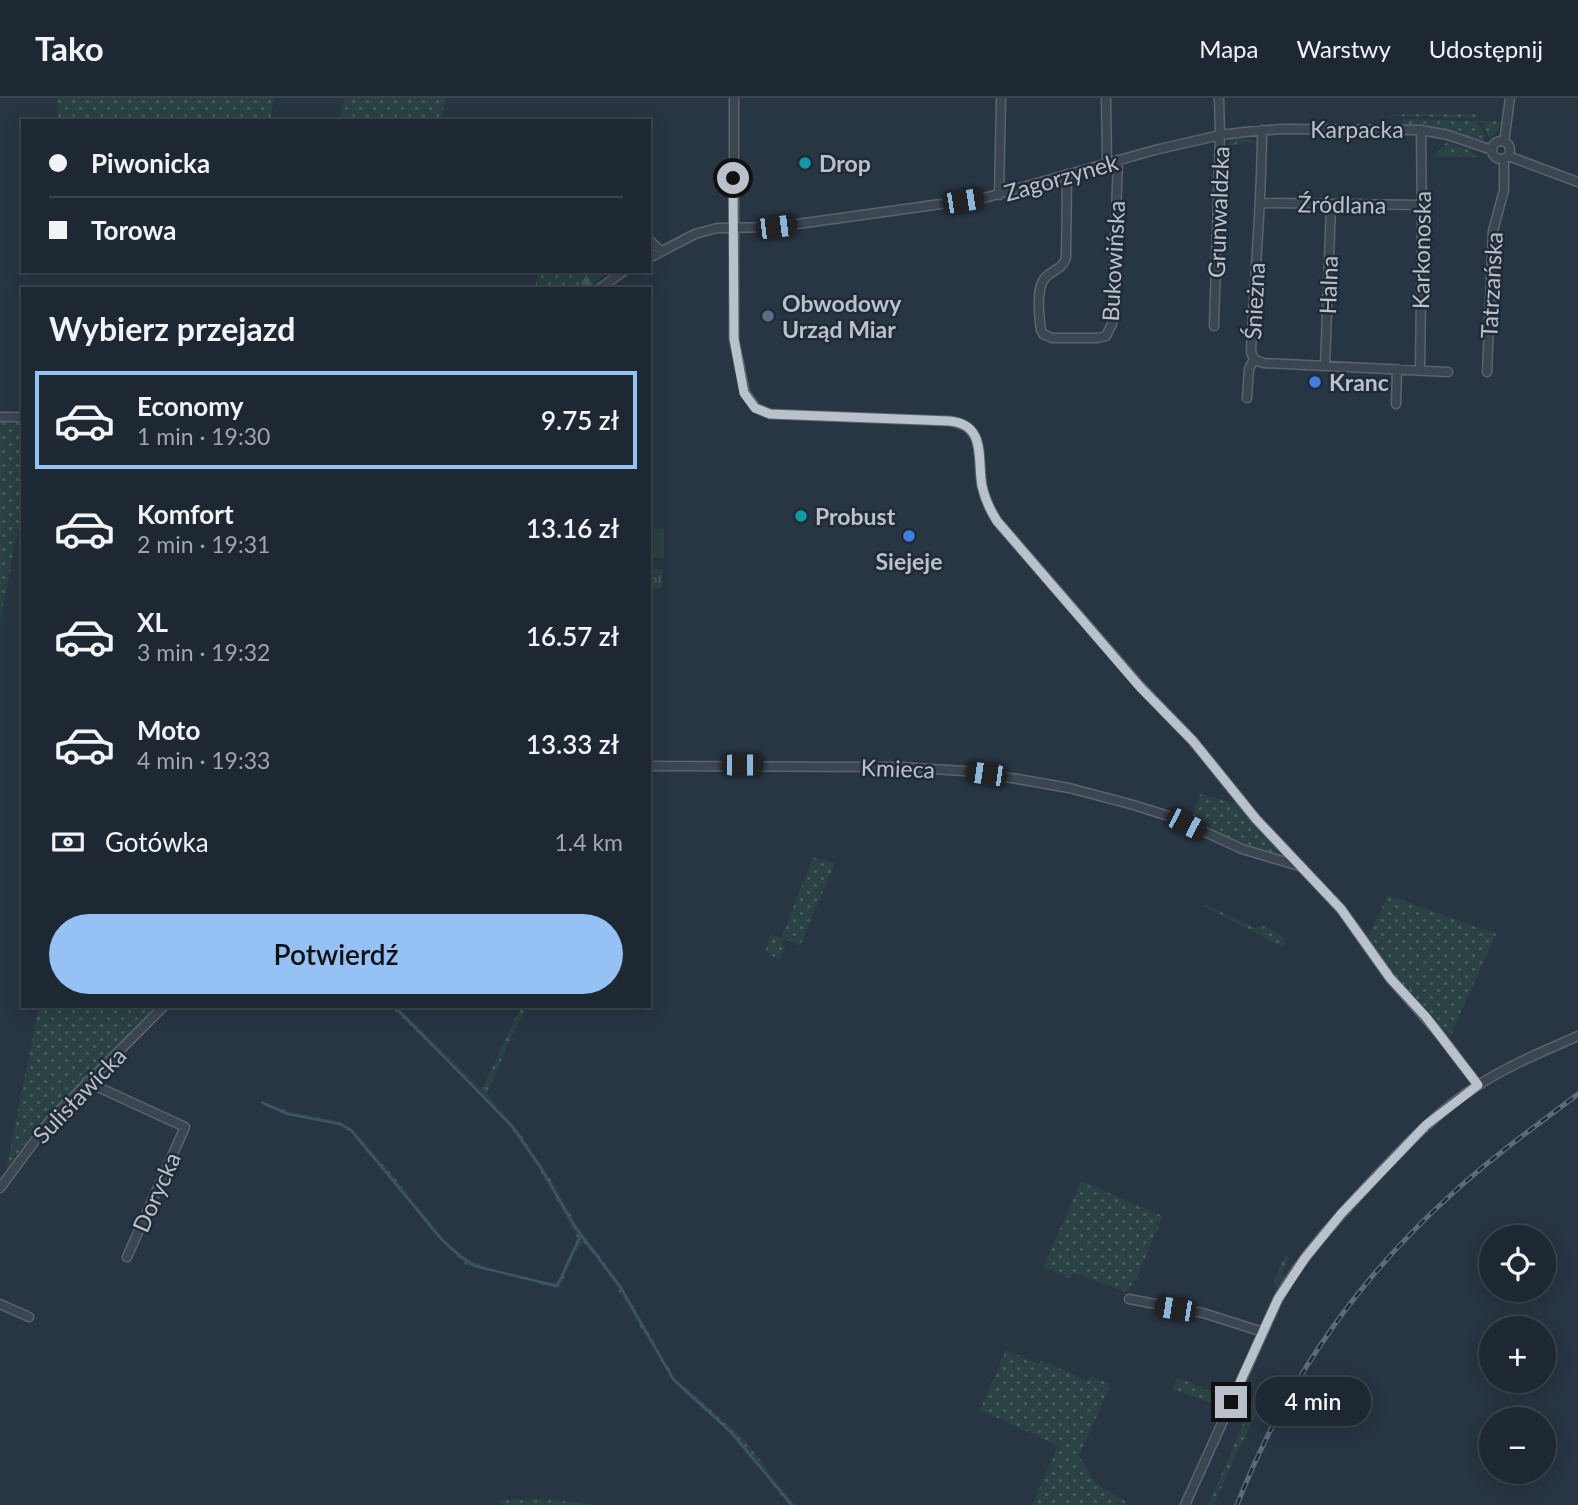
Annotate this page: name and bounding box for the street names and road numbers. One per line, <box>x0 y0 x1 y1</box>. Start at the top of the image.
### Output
street label: Karpacka <box>1310 115 1404 143</box>
street label: Grunwaldzka <box>1202 146 1234 278</box>
street label: Zagorzynek <box>1001 147 1122 207</box>
street label: Źródlana <box>1298 189 1386 219</box>
street label: Karkonoska <box>1406 191 1436 309</box>
street label: Bukowińska <box>1096 200 1130 322</box>
street label: Tatrzańska <box>1474 231 1508 339</box>
street label: Halna <box>1313 255 1343 315</box>
street label: Śnieżna <box>1238 262 1270 340</box>
street label: Kmieca <box>860 753 936 783</box>
street label: Sulisławicka <box>27 1041 131 1149</box>
street label: Dorycka <box>126 1148 186 1236</box>

